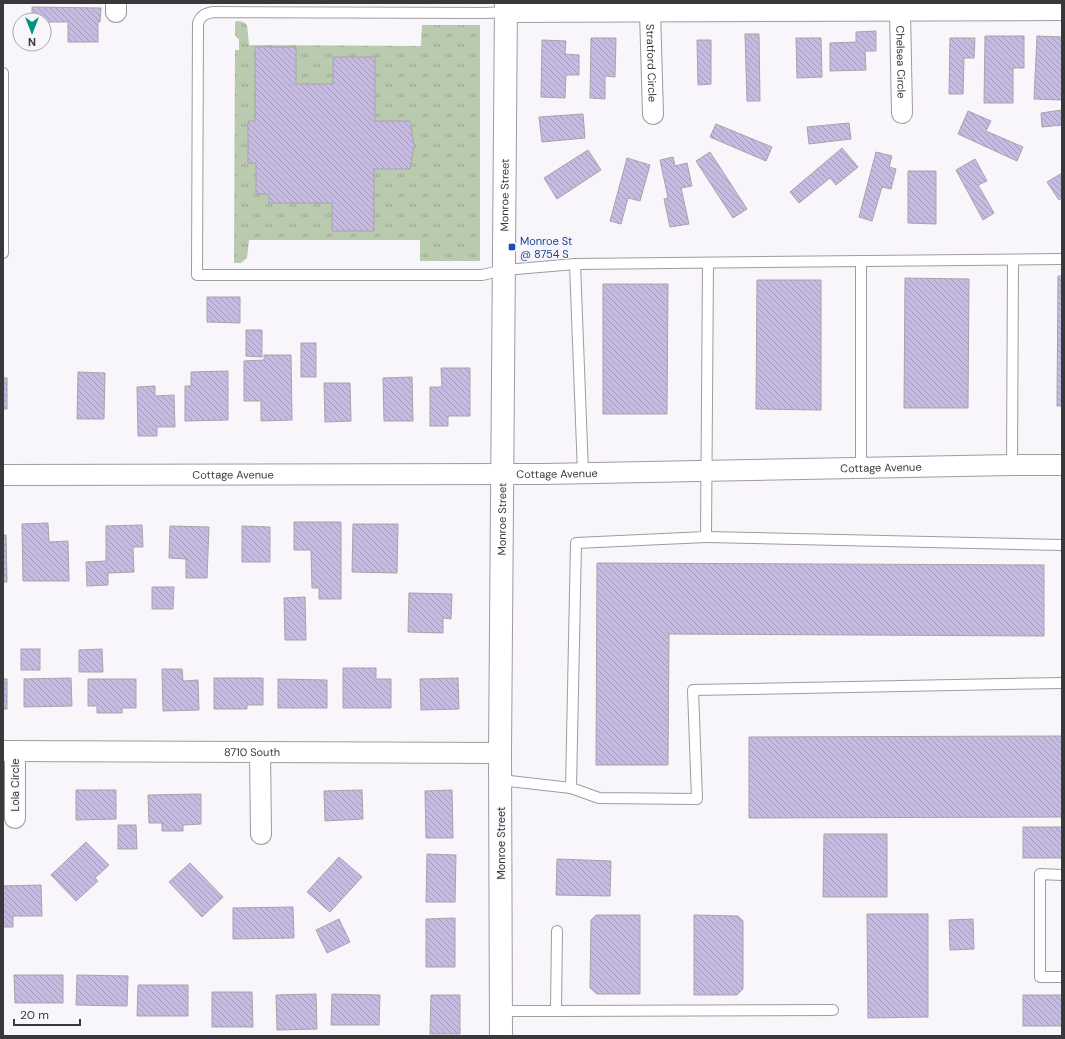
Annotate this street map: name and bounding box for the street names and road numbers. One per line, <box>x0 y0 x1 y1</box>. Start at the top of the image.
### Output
street label: Stratford Circle <box>643 24 660 102</box>
street label: Chelsea Circle <box>893 25 909 99</box>
street label: Monroe Street <box>497 159 512 232</box>
street label: Cottage Avenue <box>840 460 922 475</box>
street label: Cottage Avenue <box>516 466 598 481</box>
street label: Cottage Avenue <box>192 467 274 482</box>
street label: Monroe Street <box>495 482 509 556</box>
street label: 8710 South <box>224 745 280 759</box>
street label: Lola Circle <box>8 759 22 811</box>
street label: Monroe Street <box>494 807 508 879</box>

